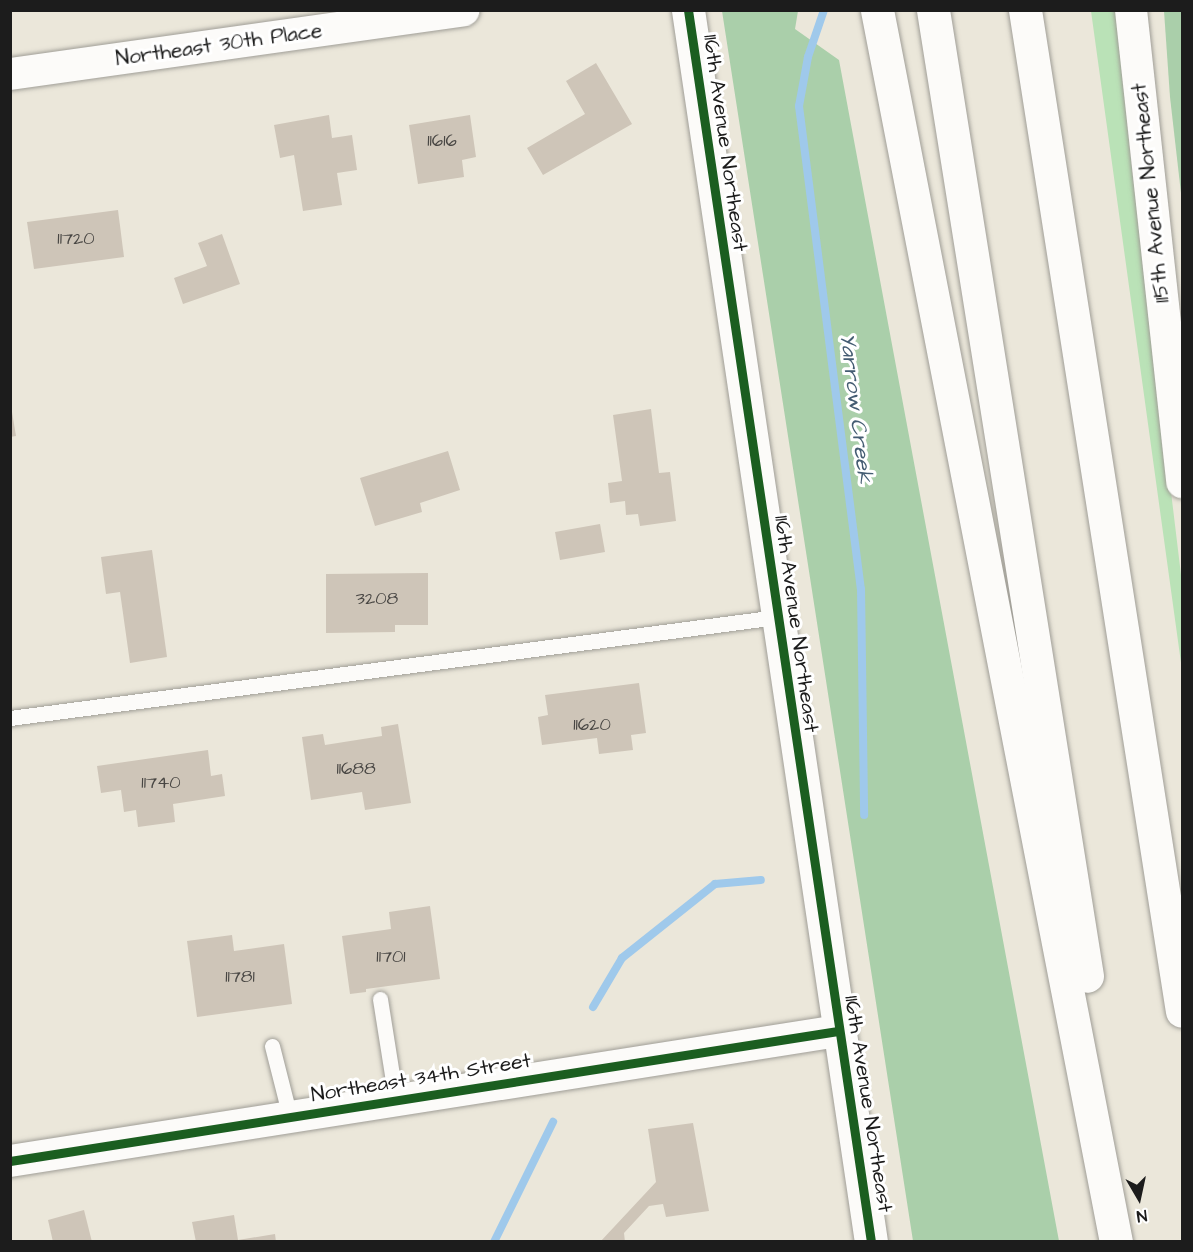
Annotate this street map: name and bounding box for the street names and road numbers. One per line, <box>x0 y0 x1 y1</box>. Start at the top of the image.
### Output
street label: Northeast 30th Place <box>114 18 324 72</box>
street label: 116th Avenue Northeast <box>697 33 753 253</box>
street label: 115th Avenue Northeast <box>1127 82 1175 304</box>
street label: 116th Avenue Northeast <box>768 514 824 734</box>
street label: 116th Avenue Northeast <box>838 994 898 1214</box>
street label: Northeast 34th Street <box>309 1048 533 1108</box>

